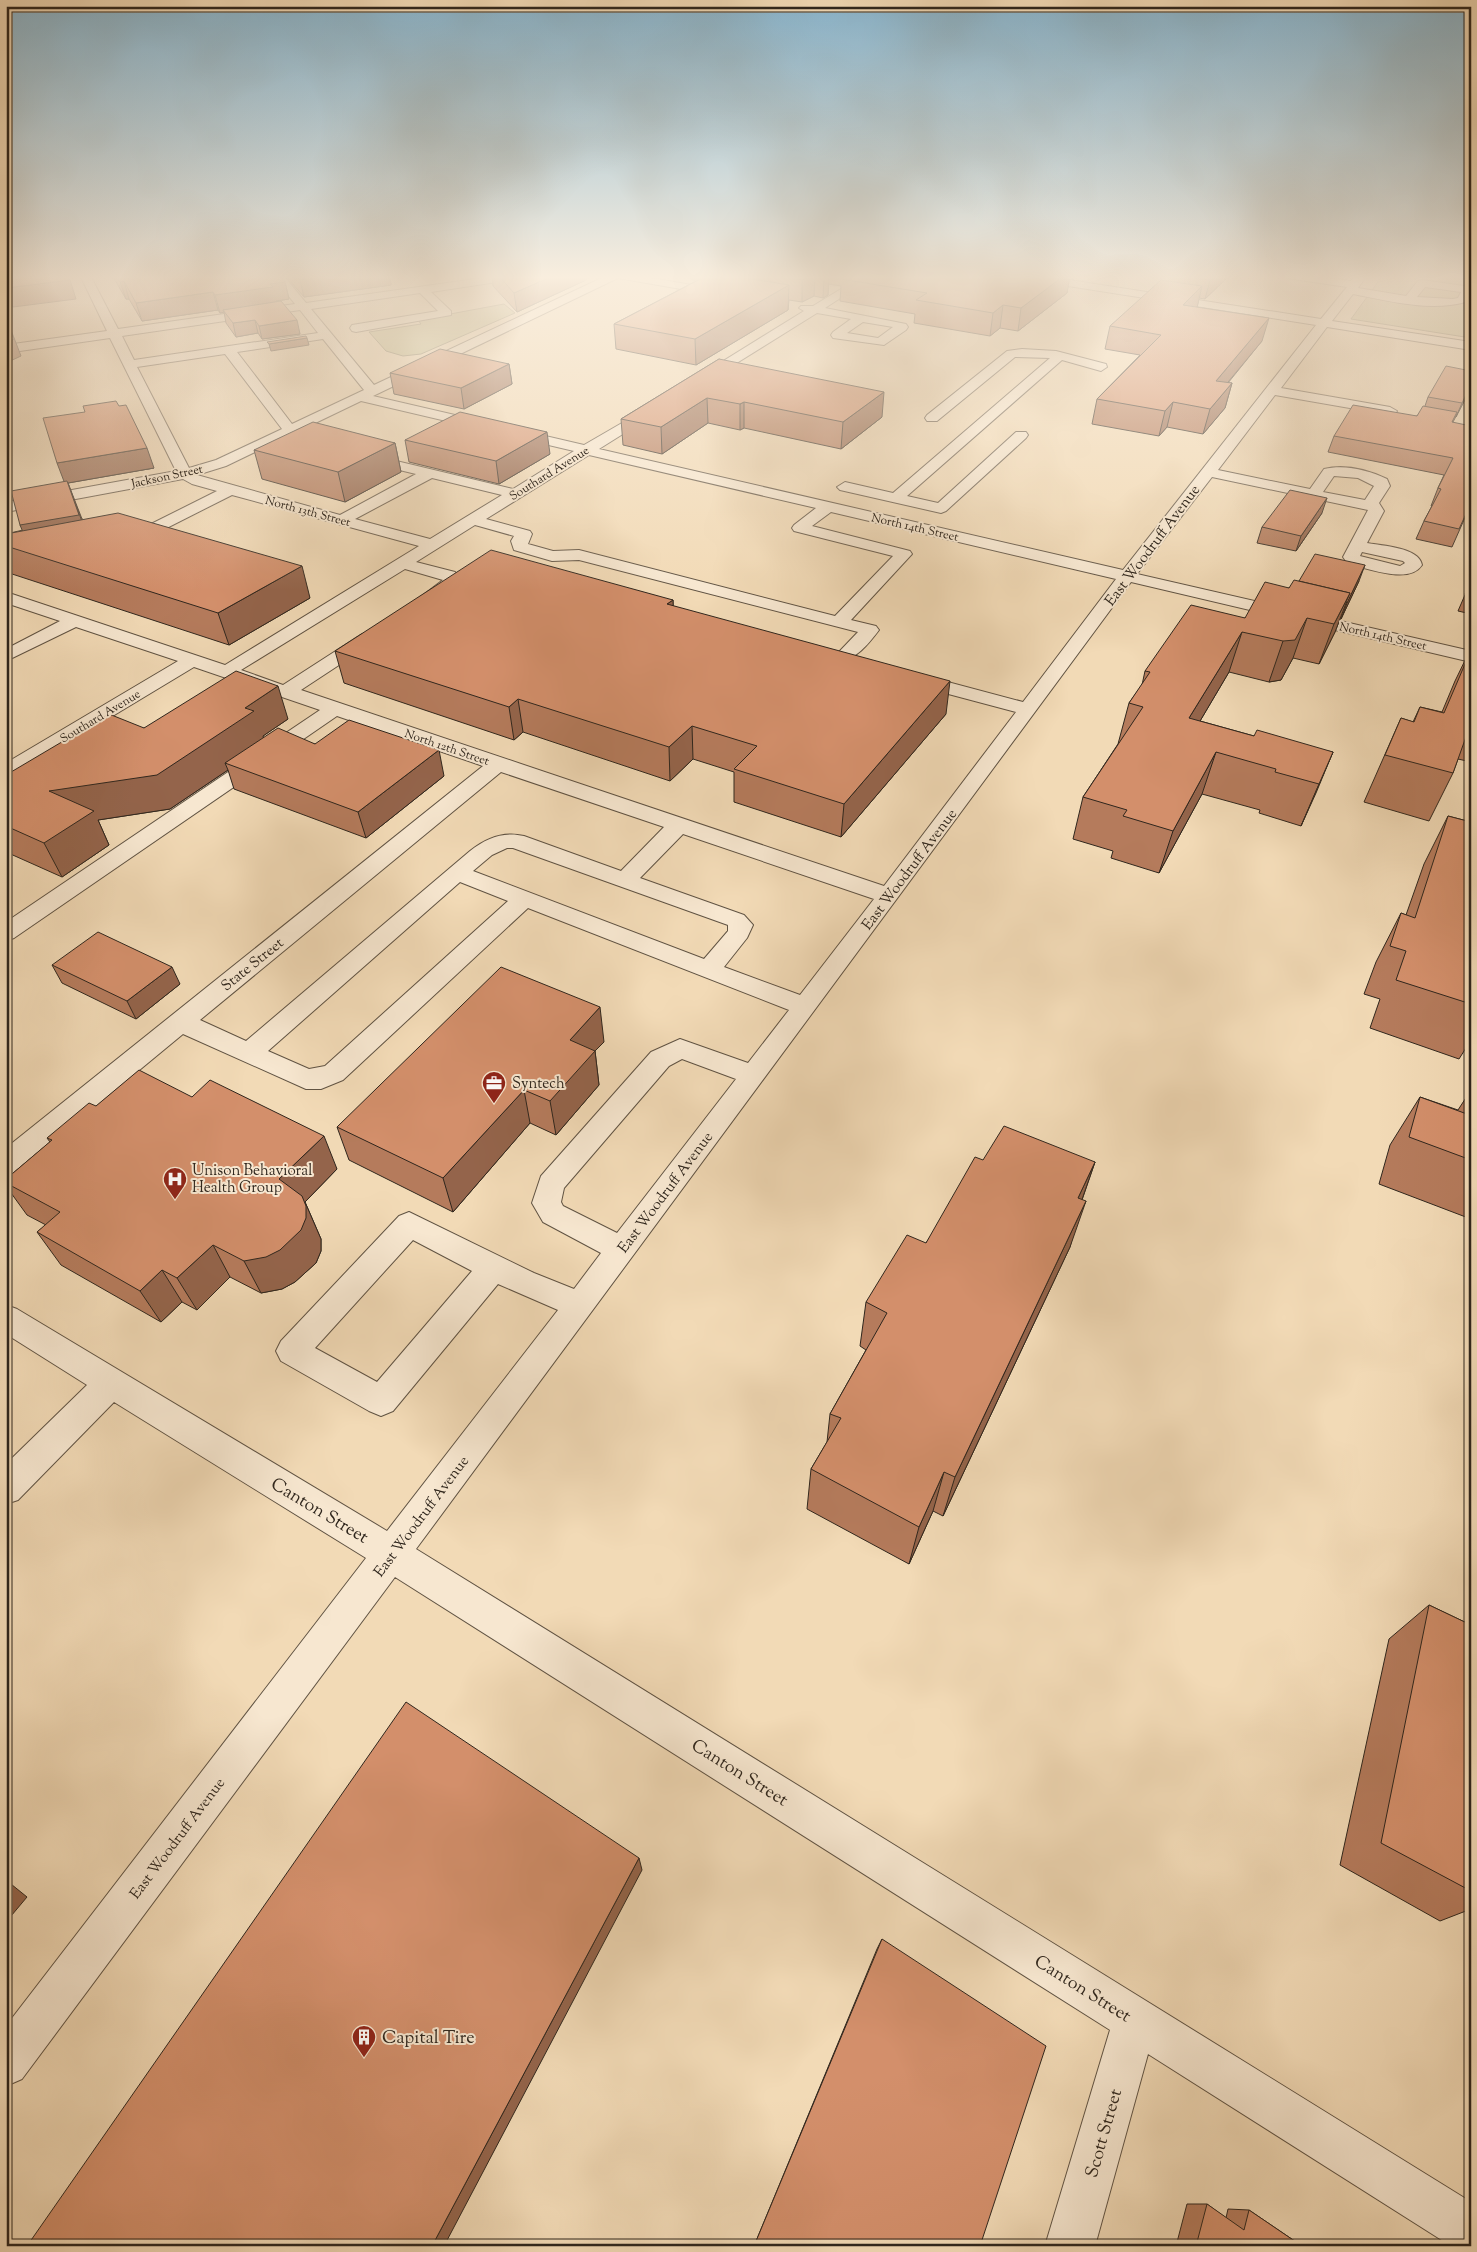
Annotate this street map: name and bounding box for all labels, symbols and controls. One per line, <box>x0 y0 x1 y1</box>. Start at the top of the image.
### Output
street label: Southard Avenue <box>506 442 593 506</box>
street label: Jackson Street <box>129 461 205 494</box>
street label: East Woodruff Avenue <box>1101 481 1206 611</box>
street label: North 13th Street <box>263 492 352 532</box>
street label: North 14th Street <box>869 509 960 547</box>
street label: North 14th Street <box>1337 618 1428 656</box>
street label: Southard Avenue <box>57 685 145 748</box>
street label: North 12th Street <box>402 725 491 771</box>
street label: East Woodruff Avenue <box>858 805 963 935</box>
street label: State Street <box>217 933 289 997</box>
office icon: Syntech <box>481 1070 507 1104</box>
place label: Syntech <box>512 1074 565 1095</box>
street label: East Woodruff Avenue <box>614 1128 719 1258</box>
place label: Unison Behavioral Health Group <box>192 1161 312 1199</box>
hospital icon: Unison Behavioral Health Group <box>162 1166 188 1200</box>
street label: East Woodruff Avenue <box>370 1452 475 1582</box>
street label: Canton Street <box>265 1472 373 1551</box>
street label: Canton Street <box>685 1734 792 1814</box>
street label: East Woodruff Avenue <box>126 1774 231 1904</box>
street label: Canton Street <box>1028 1950 1135 2030</box>
building icon: Capital Tire <box>351 2024 377 2058</box>
place label: Capital Tire <box>382 2026 475 2052</box>
street label: Scott Street <box>1080 2086 1130 2181</box>

